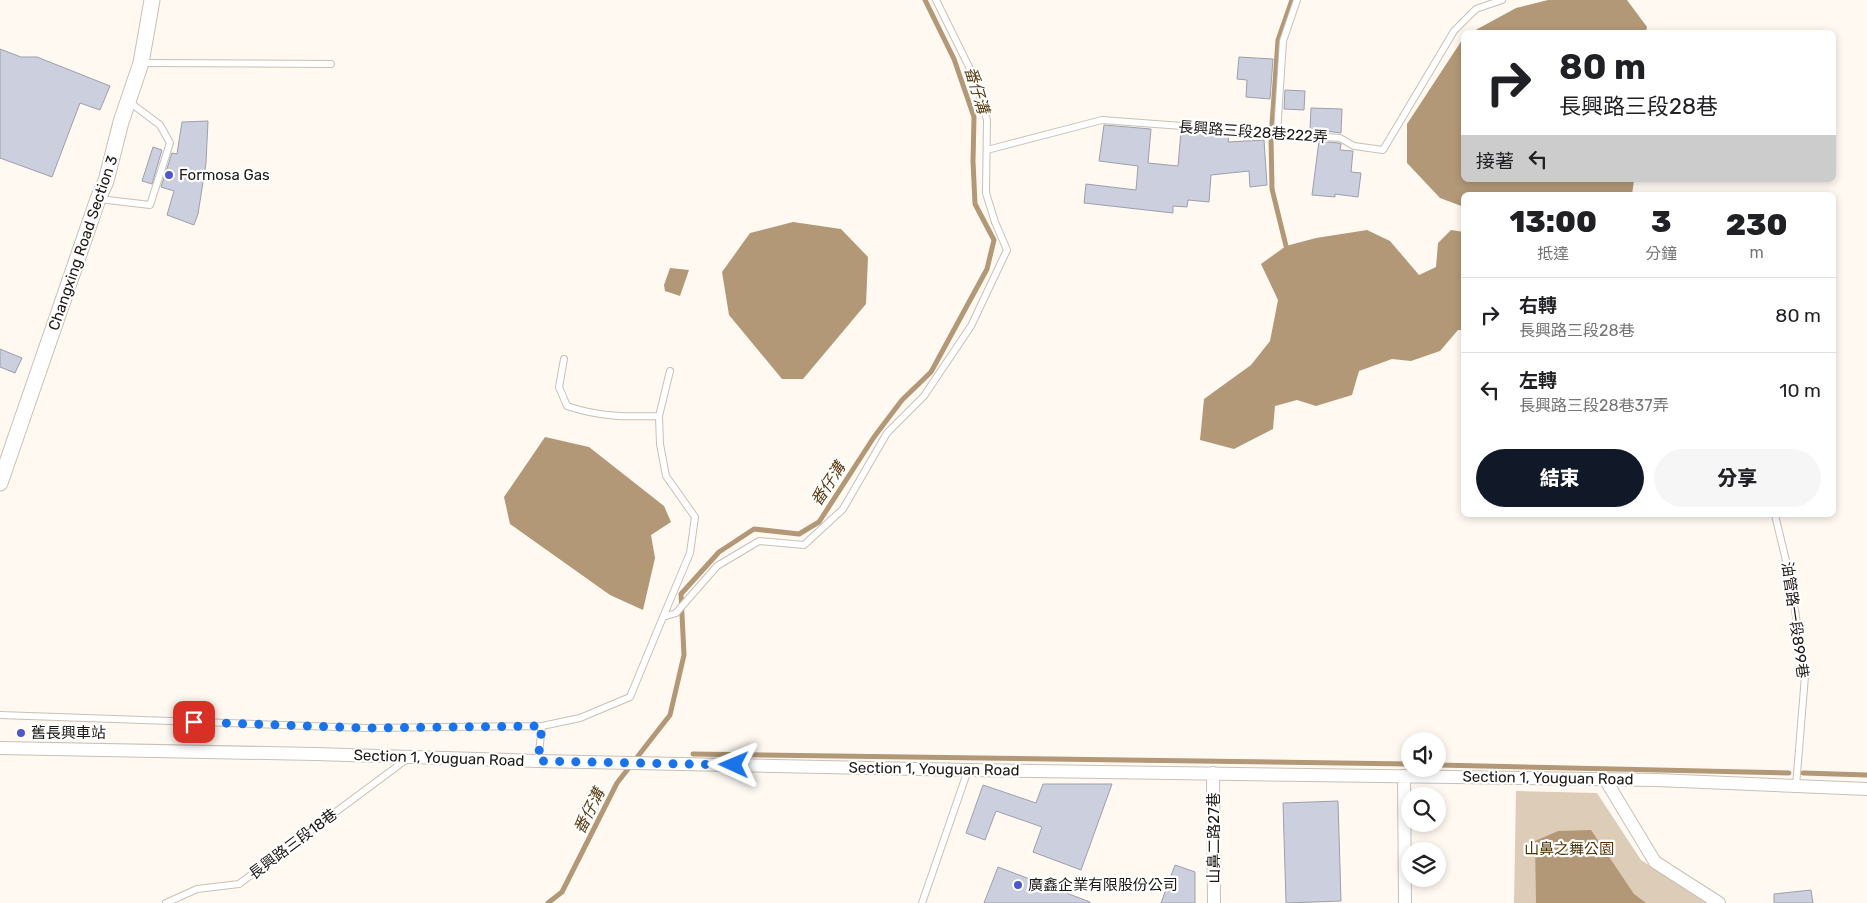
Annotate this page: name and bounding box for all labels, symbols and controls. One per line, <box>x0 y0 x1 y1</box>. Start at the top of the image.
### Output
text: 80 m <box>1559 46 1646 88</box>
icon: right <box>1476 50 1541 115</box>
water label: 番仔溝 <box>961 64 994 118</box>
text: 長興路三段28巷 <box>1559 93 1718 120</box>
street label: 長興路三段28巷222弄 <box>1178 118 1328 146</box>
icon: left <box>1524 145 1552 173</box>
text: 接著 <box>1476 150 1514 173</box>
street label: Changxing Road Section 3 <box>45 153 121 333</box>
place label: Formosa Gas <box>179 166 270 184</box>
marker: Formosa Gas <box>163 169 175 181</box>
text: 13:00 <box>1509 204 1597 240</box>
text: 3 <box>1651 204 1672 240</box>
text: 230 <box>1726 207 1788 243</box>
text: m <box>1750 243 1764 262</box>
text: 抵達 <box>1537 244 1569 263</box>
text: 分鐘 <box>1645 244 1677 263</box>
text: 右轉 <box>1519 294 1557 317</box>
icon: right <box>1476 301 1504 329</box>
text: 80 m <box>1775 304 1821 327</box>
text: 長興路三段28巷 <box>1519 321 1635 340</box>
text: 左轉 <box>1519 369 1557 392</box>
icon: left <box>1476 376 1504 404</box>
text: 10 m <box>1779 379 1821 402</box>
text: 長興路三段28巷37弄 <box>1519 396 1668 415</box>
button: 結束 <box>1476 449 1644 507</box>
button: 分享 <box>1654 449 1821 507</box>
water label: 番仔溝 <box>807 457 850 509</box>
street label: 油管路一段899巷 <box>1778 561 1812 679</box>
pin <box>173 701 215 743</box>
icon: arrive <box>180 708 208 736</box>
place label: 舊長興車站 <box>31 724 106 742</box>
marker: 舊長興車站 <box>15 727 27 739</box>
map controls <box>1401 732 1446 887</box>
button: sound <box>1401 732 1446 777</box>
position arrow <box>707 738 759 790</box>
street label: Section 1, Youguan Road <box>353 746 525 770</box>
street label: Section 1, Youguan Road <box>848 759 1020 779</box>
street label: Section 1, Youguan Road <box>1462 768 1634 788</box>
water label: 番仔溝 <box>570 784 609 837</box>
button: search <box>1401 787 1446 832</box>
street label: 山鼻二路27巷 <box>1205 792 1223 884</box>
street label: 長興路三段18巷 <box>245 805 341 883</box>
park label: 山鼻之舞公園 <box>1524 840 1614 858</box>
button: layers <box>1401 842 1446 887</box>
place label: 廣鑫企業有限股份公司 <box>1028 876 1178 894</box>
marker: 廣鑫企業有限股份公司 <box>1012 879 1024 891</box>

